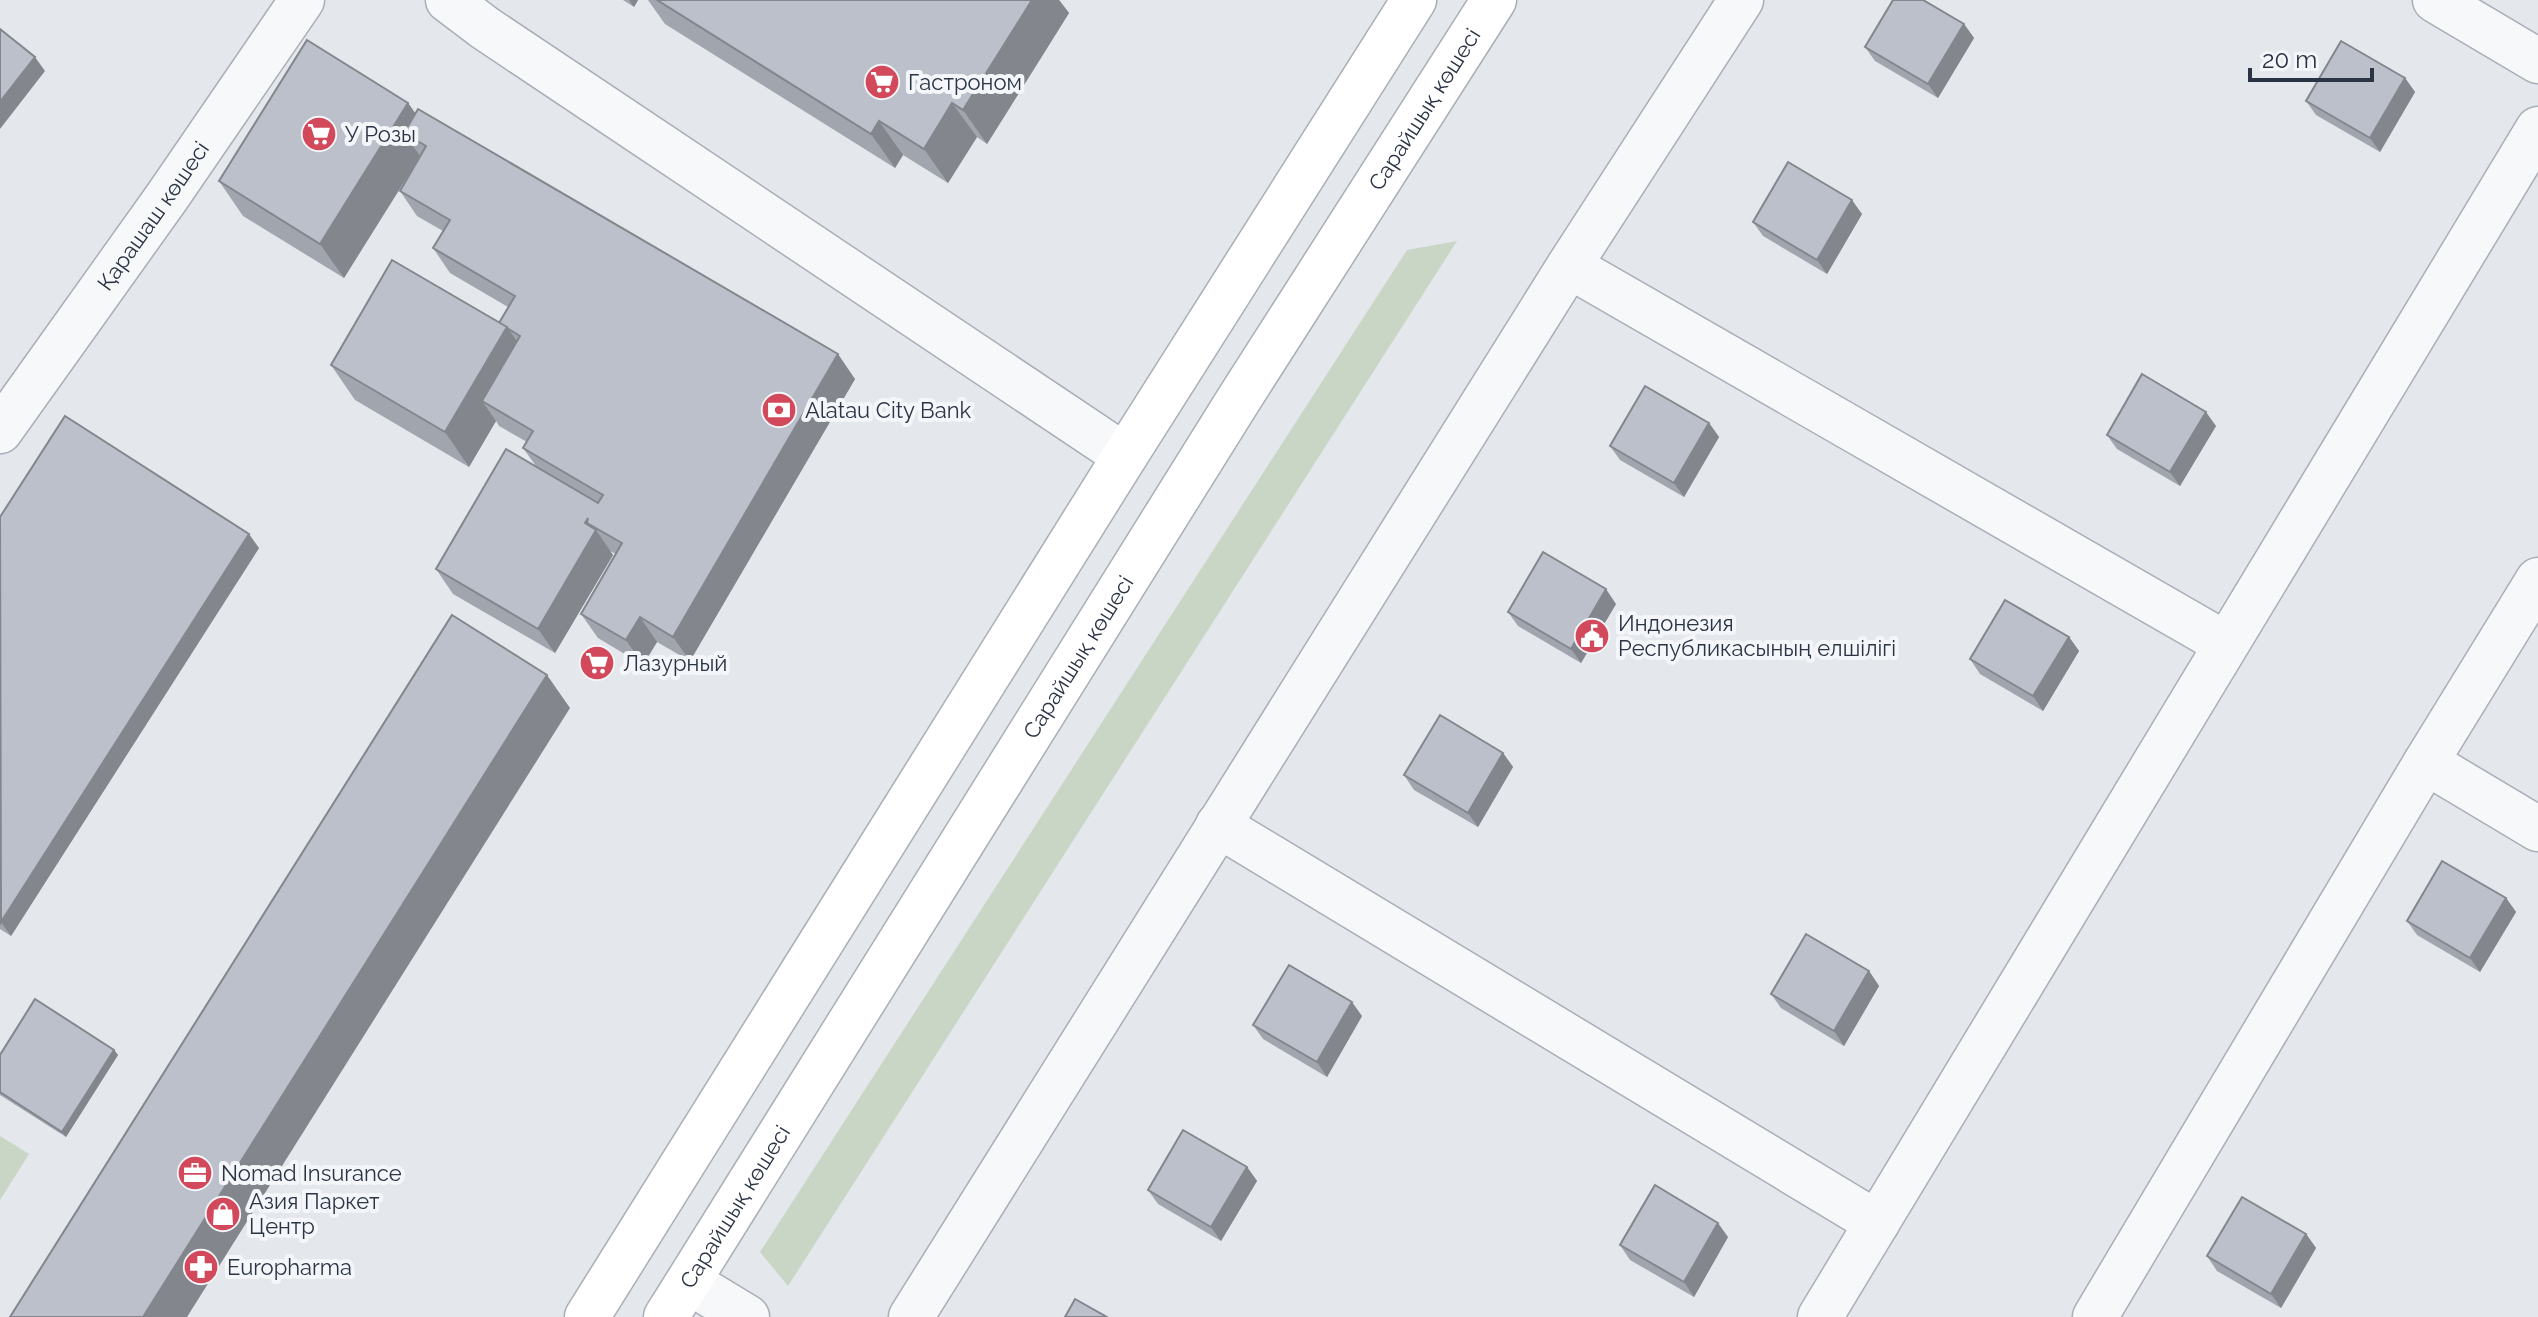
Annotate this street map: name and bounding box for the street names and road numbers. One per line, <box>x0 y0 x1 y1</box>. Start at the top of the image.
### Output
street label: Сарайшық көшесі <box>1363 23 1485 195</box>
street label: Қарашаш көшесі <box>92 137 214 295</box>
street label: Сарайшық көшесі <box>1017 571 1138 743</box>
street label: Сарайшық көшесі <box>674 1121 795 1293</box>

